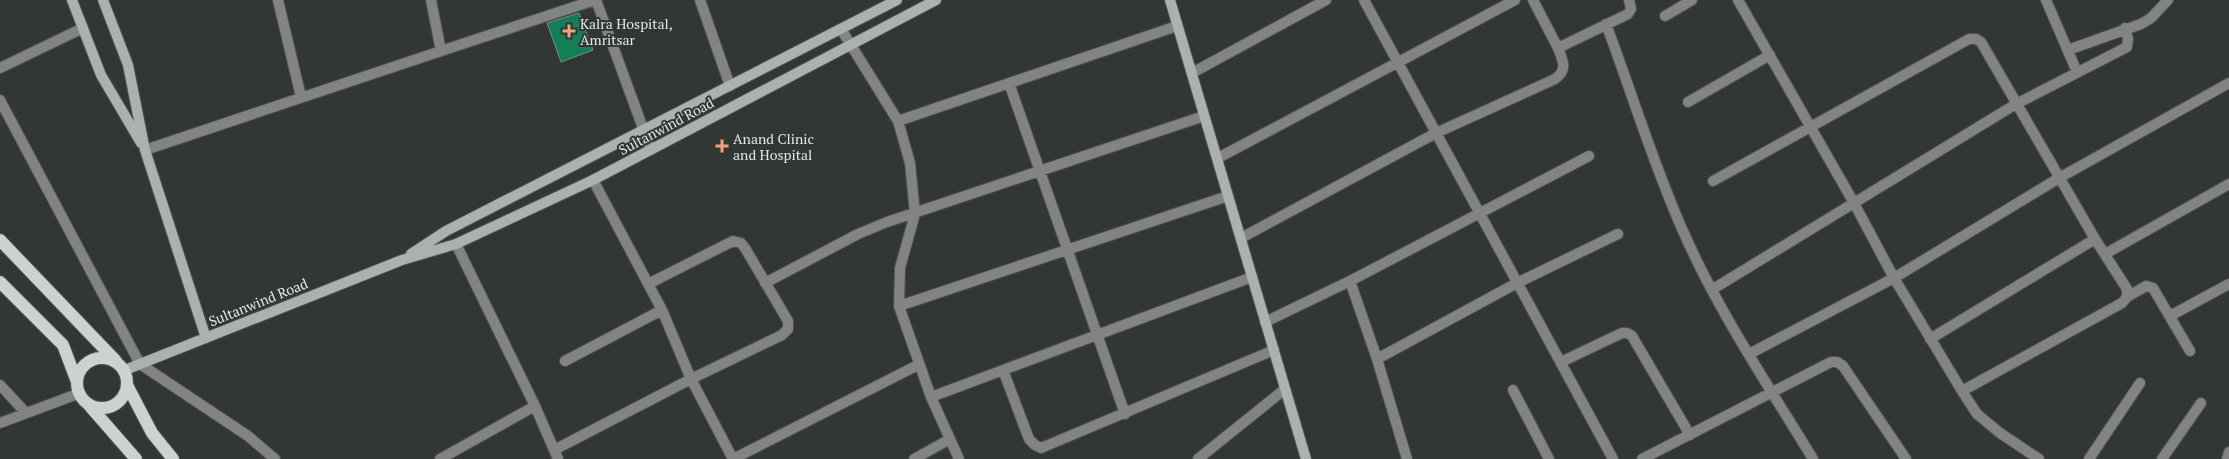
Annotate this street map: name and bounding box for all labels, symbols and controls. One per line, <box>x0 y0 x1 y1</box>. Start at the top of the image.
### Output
place label: Kalra Hospital, Amritsar <box>580 14 673 49</box>
marker: Kalra Hospital, Amritsar <box>562 24 576 38</box>
street label: Sultanwind Road <box>615 93 717 159</box>
place label: Anand Clinic and Hospital <box>733 129 814 164</box>
marker: Anand Clinic and Hospital <box>715 139 729 153</box>
street label: Sultanwind Road <box>206 273 311 331</box>

